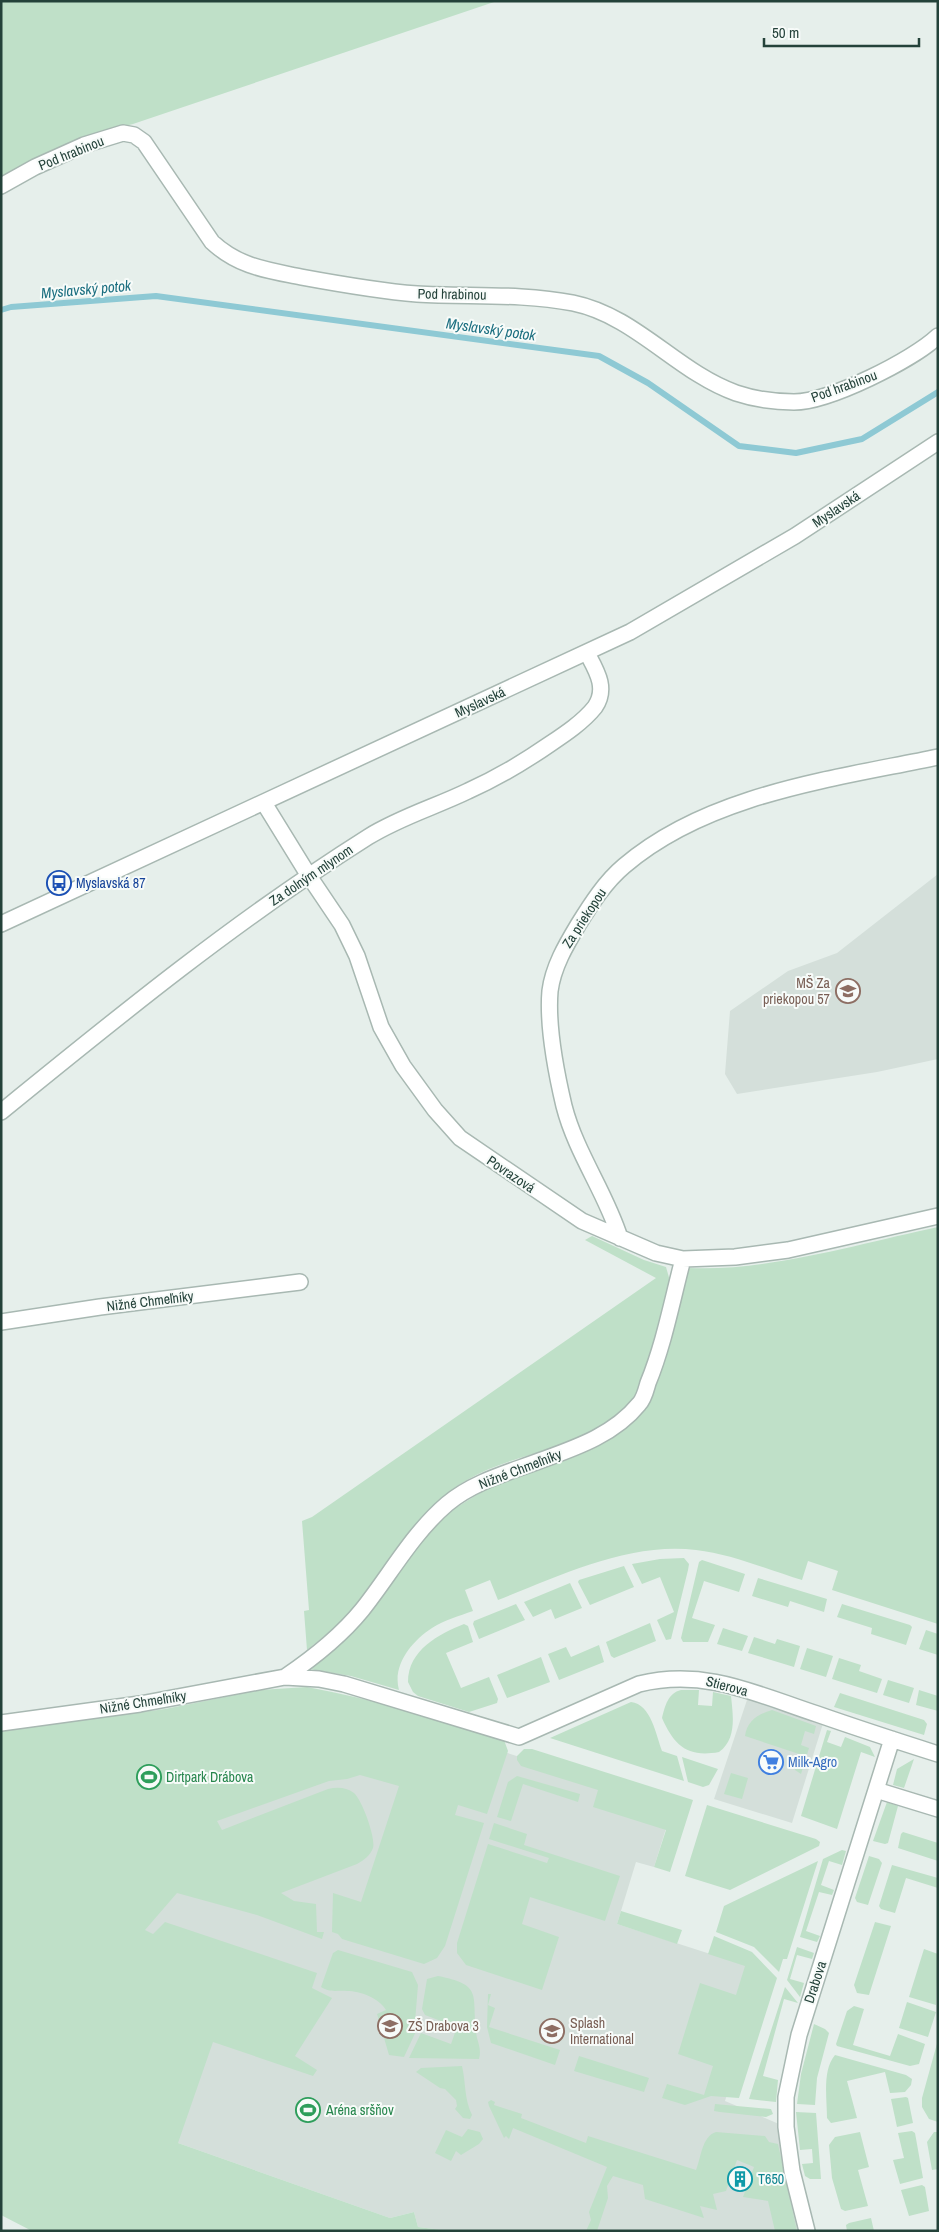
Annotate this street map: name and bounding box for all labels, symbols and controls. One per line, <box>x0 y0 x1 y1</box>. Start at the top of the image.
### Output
scale bar <box>764 15 919 47</box>
text: 50 m <box>772 22 799 43</box>
street label: Pod hrabinou <box>36 132 106 174</box>
water label: Myslavský potok <box>40 275 133 303</box>
street label: Pod hrabinou <box>417 284 487 304</box>
water label: Myslavský potok <box>445 312 538 346</box>
street label: Pod hrabinou <box>809 366 879 406</box>
street label: Myslavská <box>809 486 864 531</box>
street label: Myslavská <box>452 682 509 721</box>
street label: Za dolným mlynom <box>266 840 356 910</box>
bus stop icon: Myslavská 87 <box>46 870 72 896</box>
place label: Myslavská 87 <box>76 874 146 892</box>
street label: Za priekopou <box>558 885 610 951</box>
place label: MŠ Za priekopou 57 <box>763 974 831 1008</box>
school or university icon: MŠ Za priekopou 57 <box>835 978 861 1004</box>
street label: Povrazová <box>483 1151 539 1197</box>
street label: Nižné Chmeľníky <box>106 1287 195 1315</box>
street label: Nižné Chmeľníky <box>476 1445 564 1493</box>
street label: Stierova <box>704 1672 751 1700</box>
street label: Nižné Chmeľníky <box>98 1686 188 1718</box>
supermarket icon: Milk-Agro <box>758 1749 784 1775</box>
place label: Milk-Agro <box>788 1753 837 1771</box>
sports icon: Dirtpark Drábova <box>136 1764 162 1790</box>
place label: Dirtpark Drábova <box>166 1768 254 1786</box>
street label: Drabova <box>800 1958 830 2005</box>
school or university icon: ZŠ Drabova 3 <box>377 2013 403 2039</box>
place label: Splash International <box>570 2014 634 2048</box>
place label: ZŠ Drabova 3 <box>408 2017 479 2035</box>
school or university icon: Splash International <box>539 2018 565 2044</box>
sports icon: Aréna sršňov <box>295 2097 321 2123</box>
place label: Aréna sršňov <box>325 2101 394 2119</box>
building icon: T650 <box>727 2166 753 2192</box>
place label: T650 <box>758 2170 784 2188</box>

